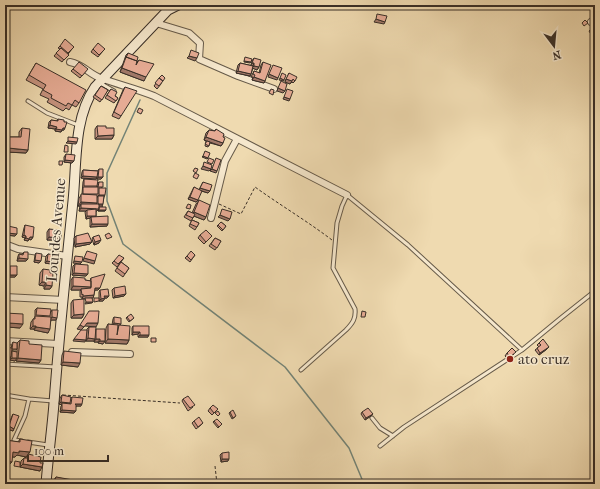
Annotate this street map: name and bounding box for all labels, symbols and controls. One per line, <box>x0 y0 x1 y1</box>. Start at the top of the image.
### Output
north arrow <box>534 26 574 66</box>
text: N <box>550 48 562 63</box>
street label: Lourdes Avenue <box>43 177 70 283</box>
place label: ato cruz <box>518 350 570 368</box>
marker: ato cruz <box>505 354 515 364</box>
scale bar <box>28 437 108 463</box>
text: 100 m <box>34 444 64 458</box>

